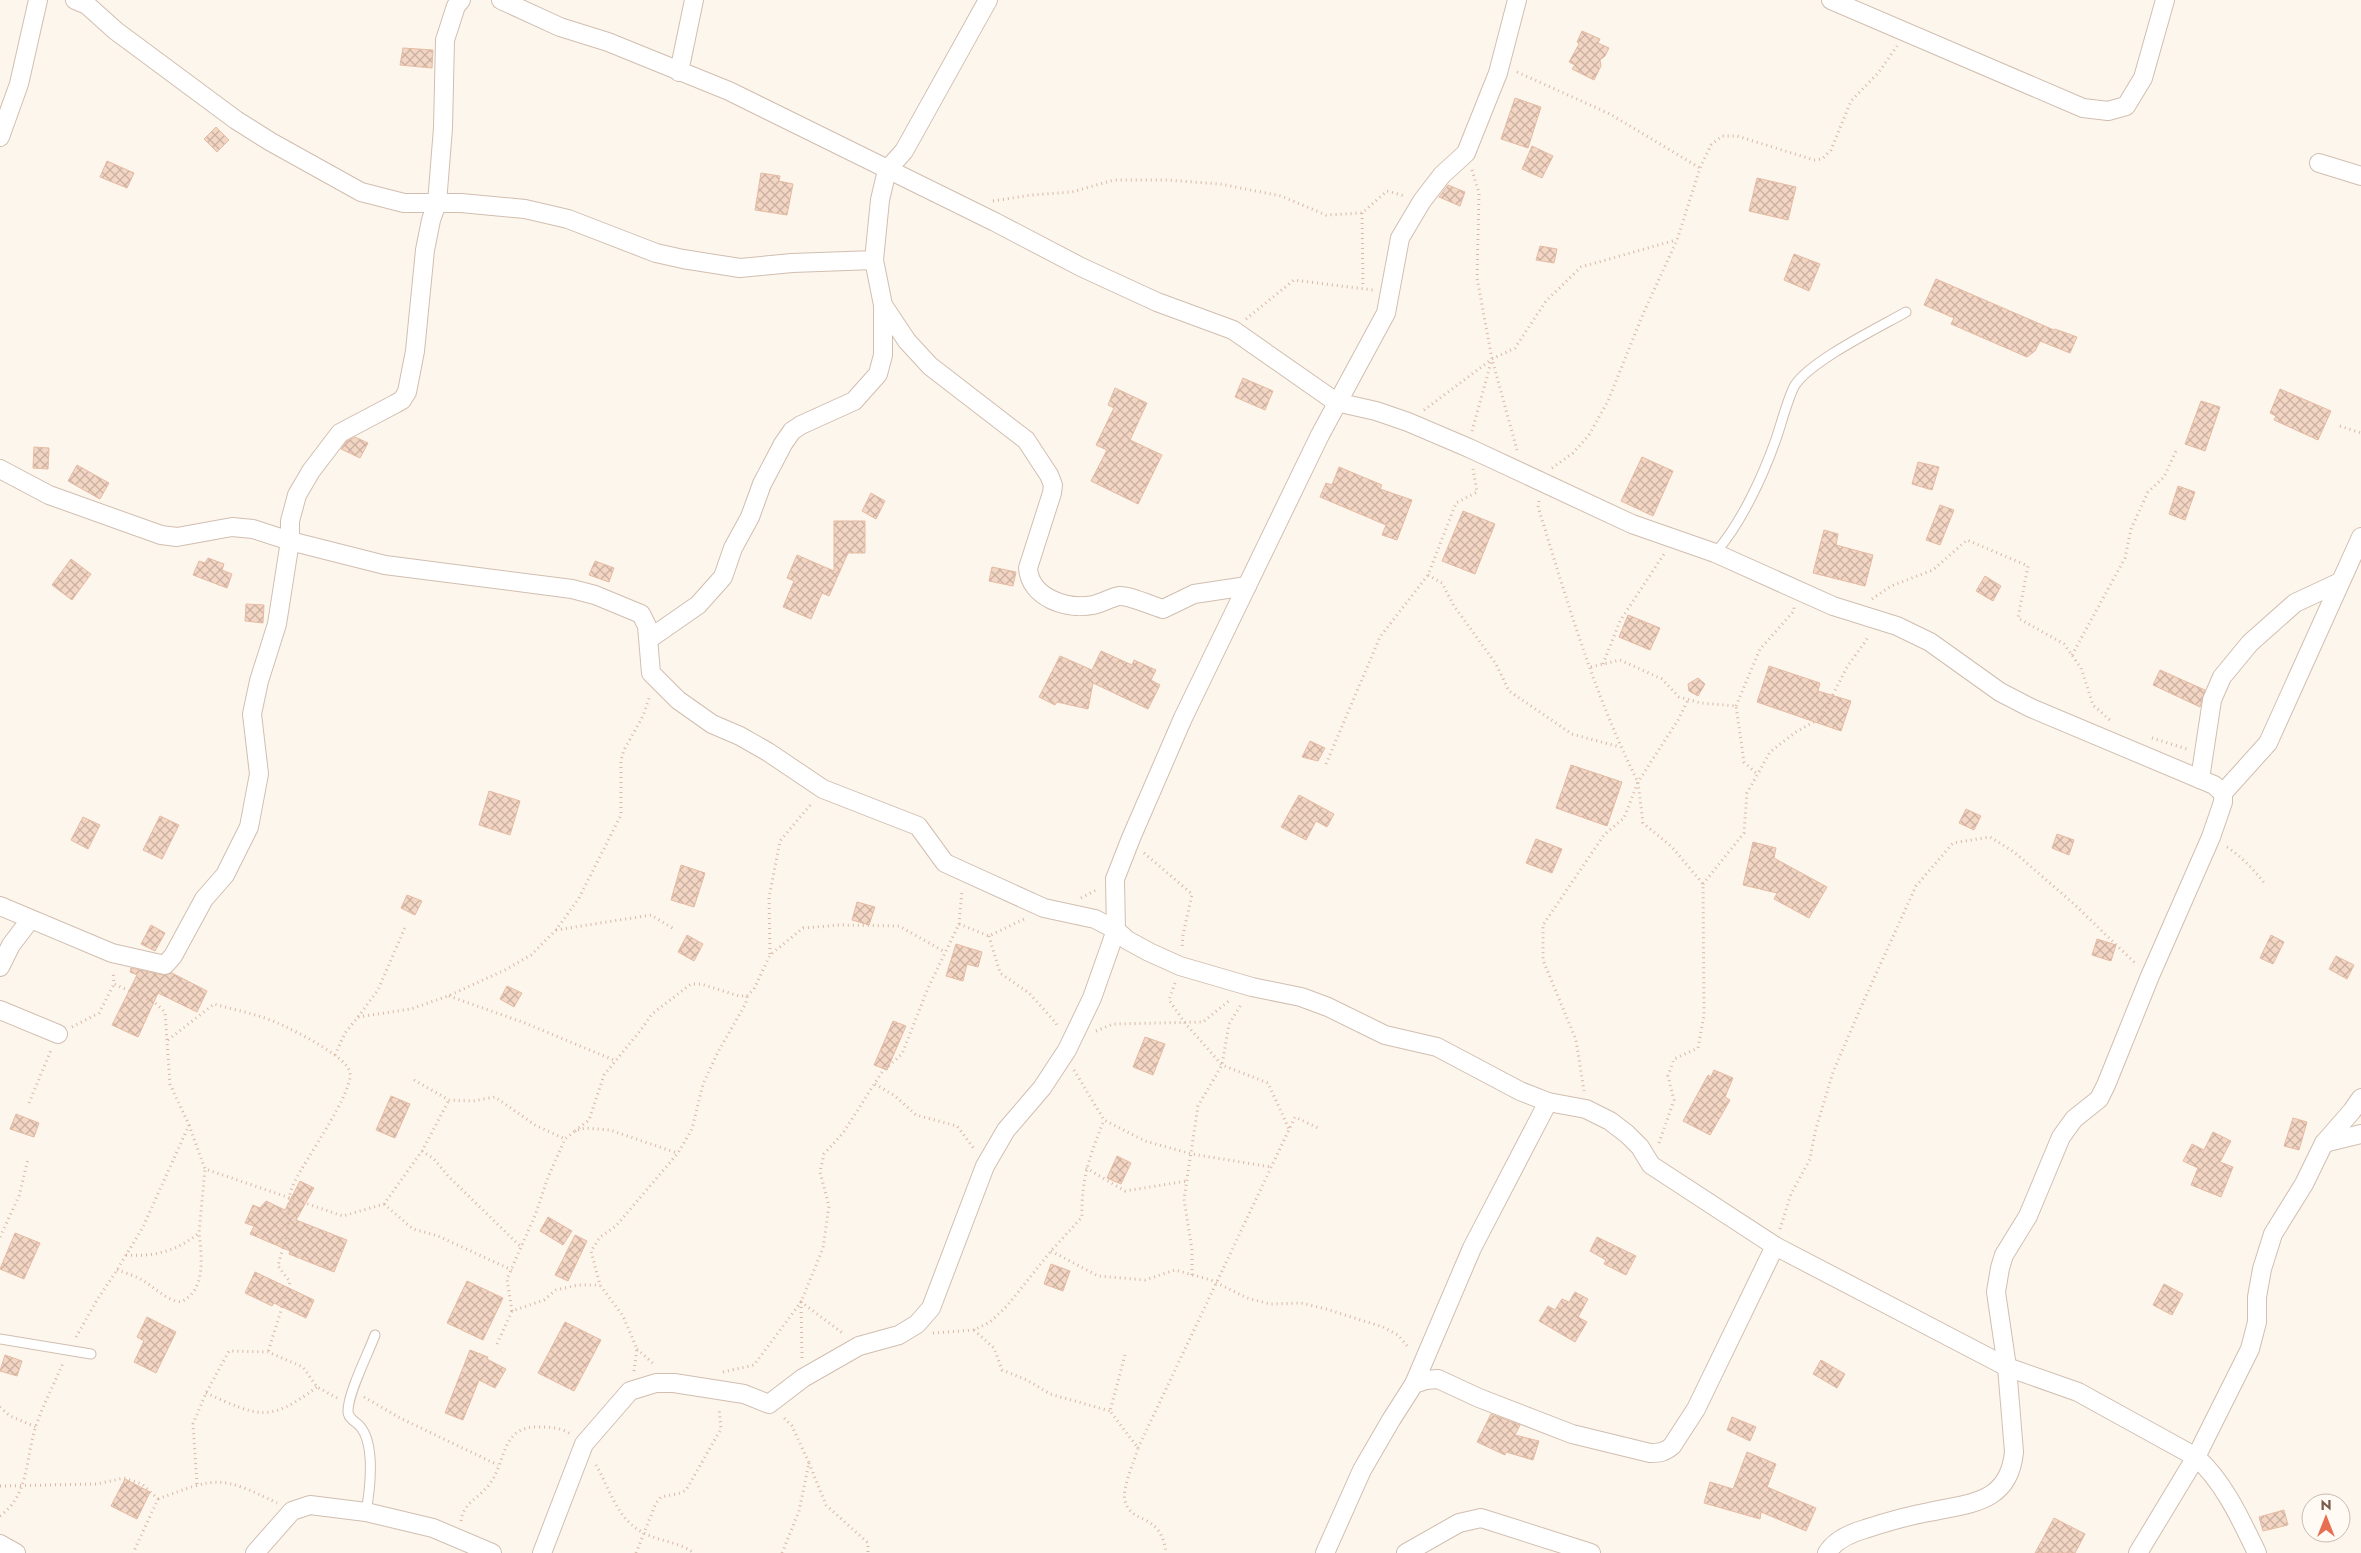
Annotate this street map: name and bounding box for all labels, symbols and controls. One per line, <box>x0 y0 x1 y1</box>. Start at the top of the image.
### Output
north arrow <box>2301 1493 2351 1543</box>
text: N <box>2320 1495 2332 1515</box>

